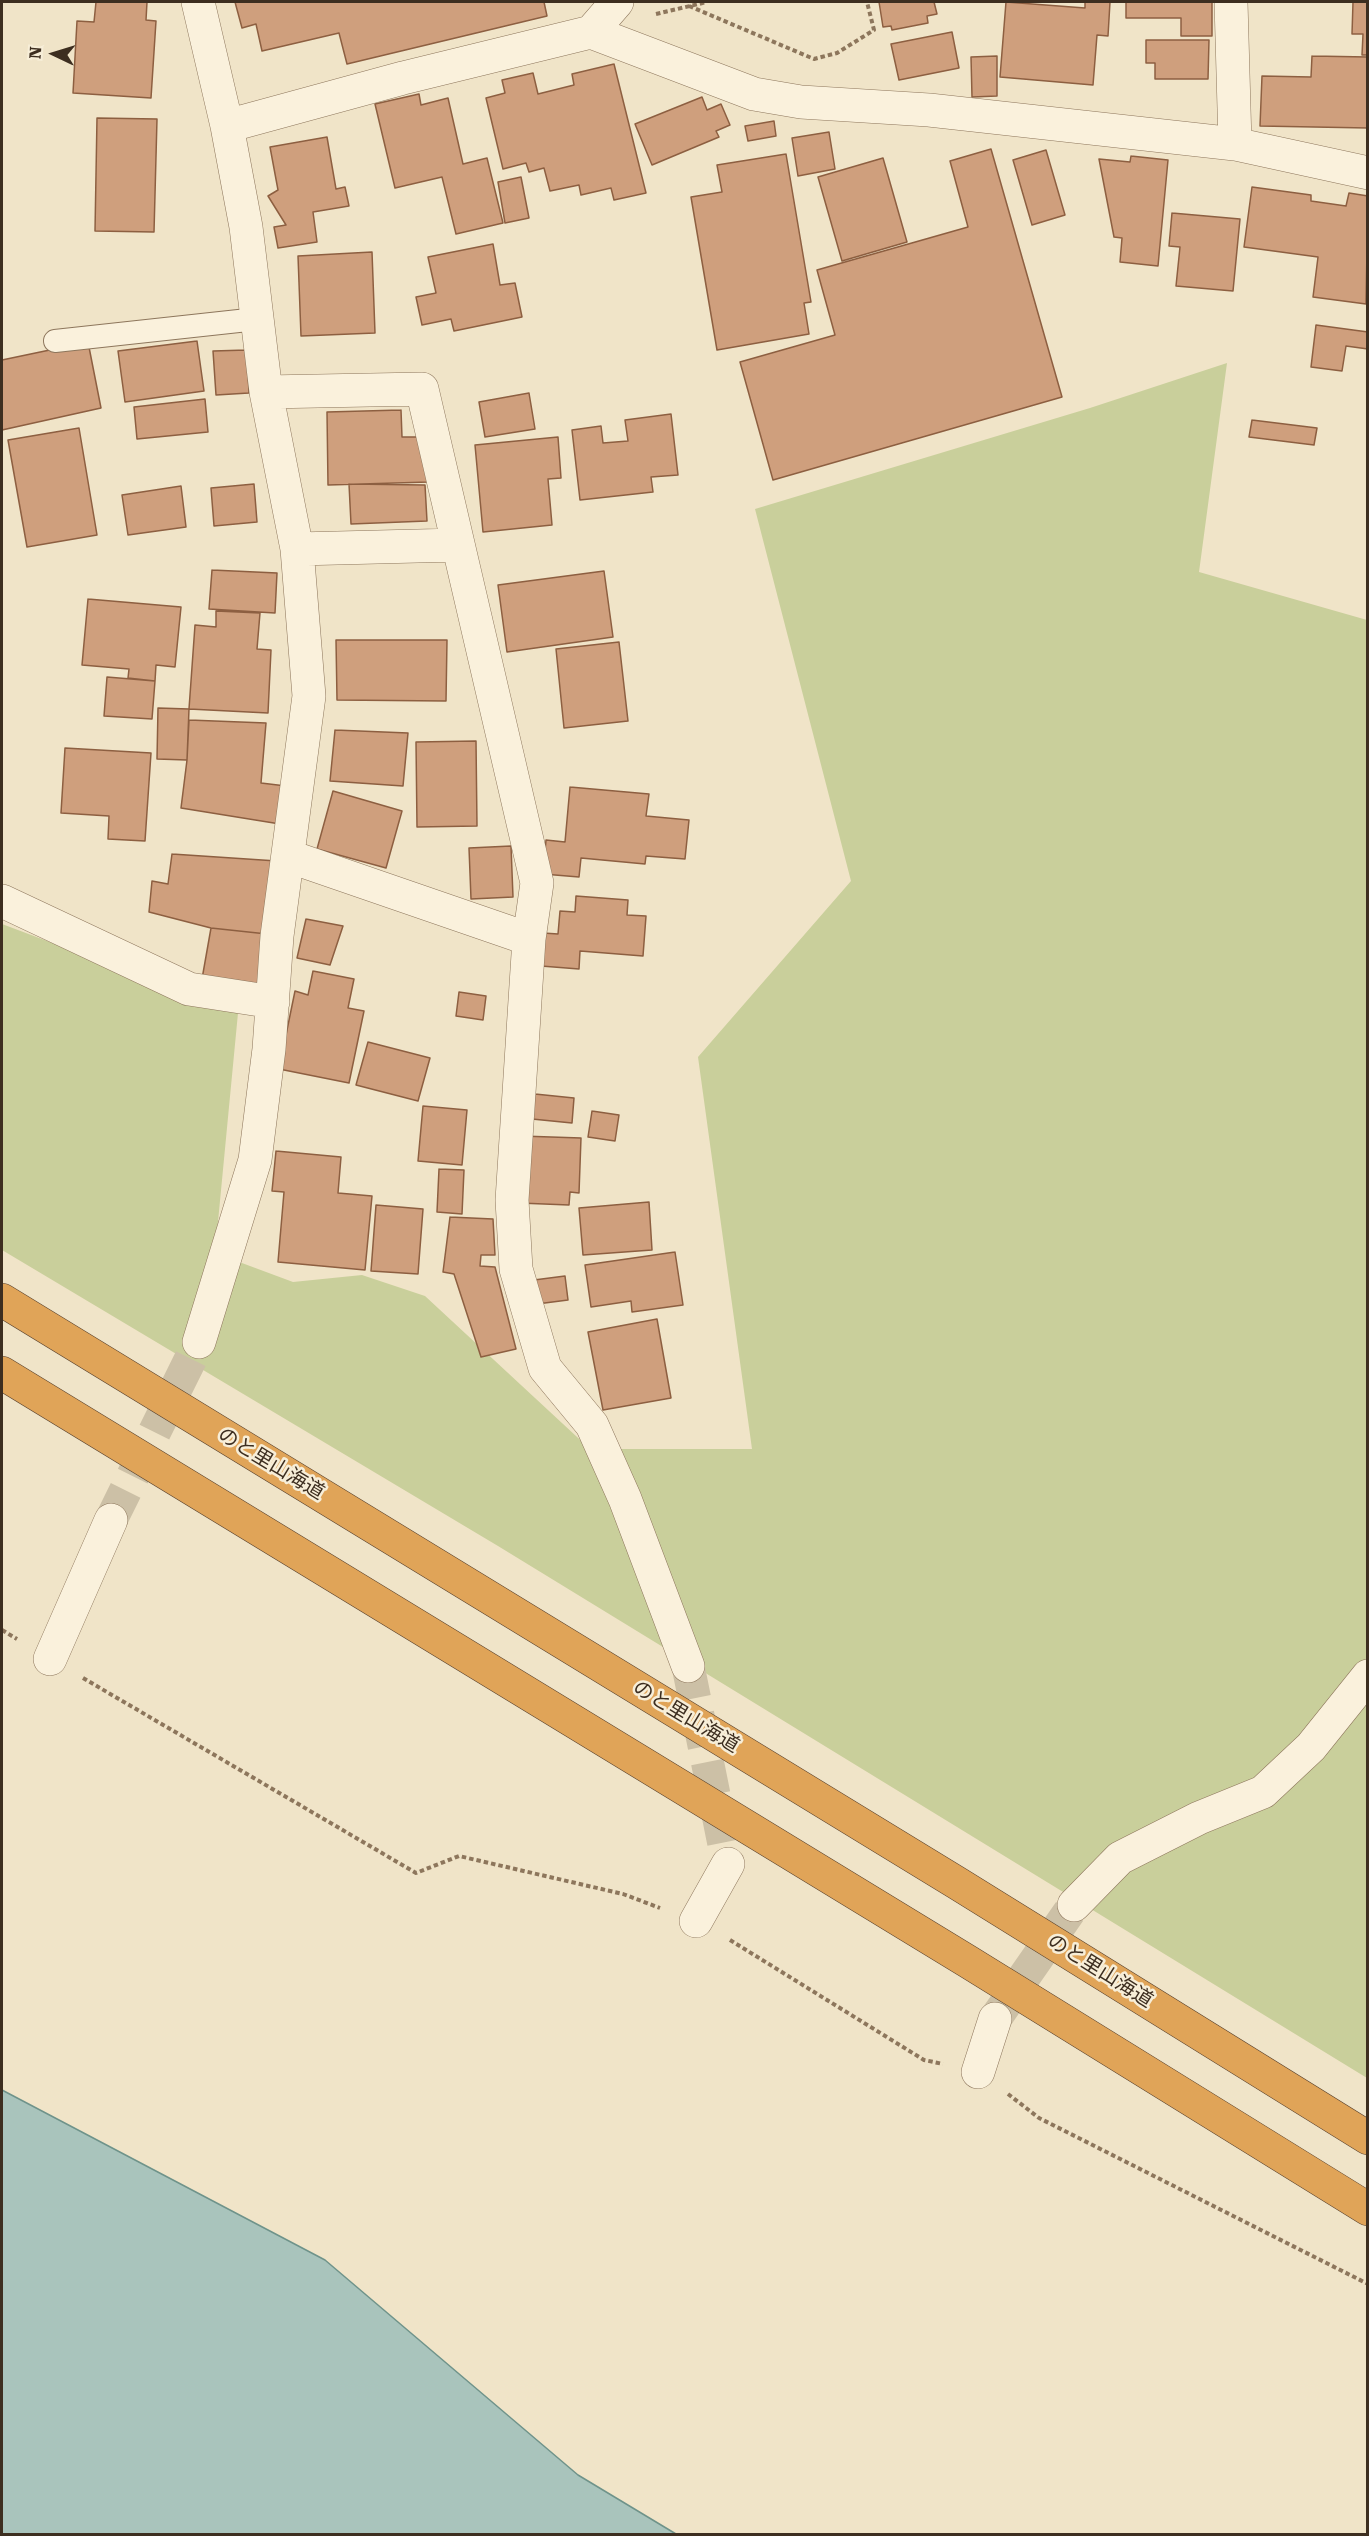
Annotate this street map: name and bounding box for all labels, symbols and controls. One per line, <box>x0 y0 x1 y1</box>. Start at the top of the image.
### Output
north arrow <box>24 24 84 84</box>
text: N <box>26 46 45 60</box>
street label: のと里山海道 <box>213 1423 329 1505</box>
street label: のと里山海道 <box>628 1676 744 1758</box>
street label: のと里山海道 <box>1043 1929 1157 2013</box>

